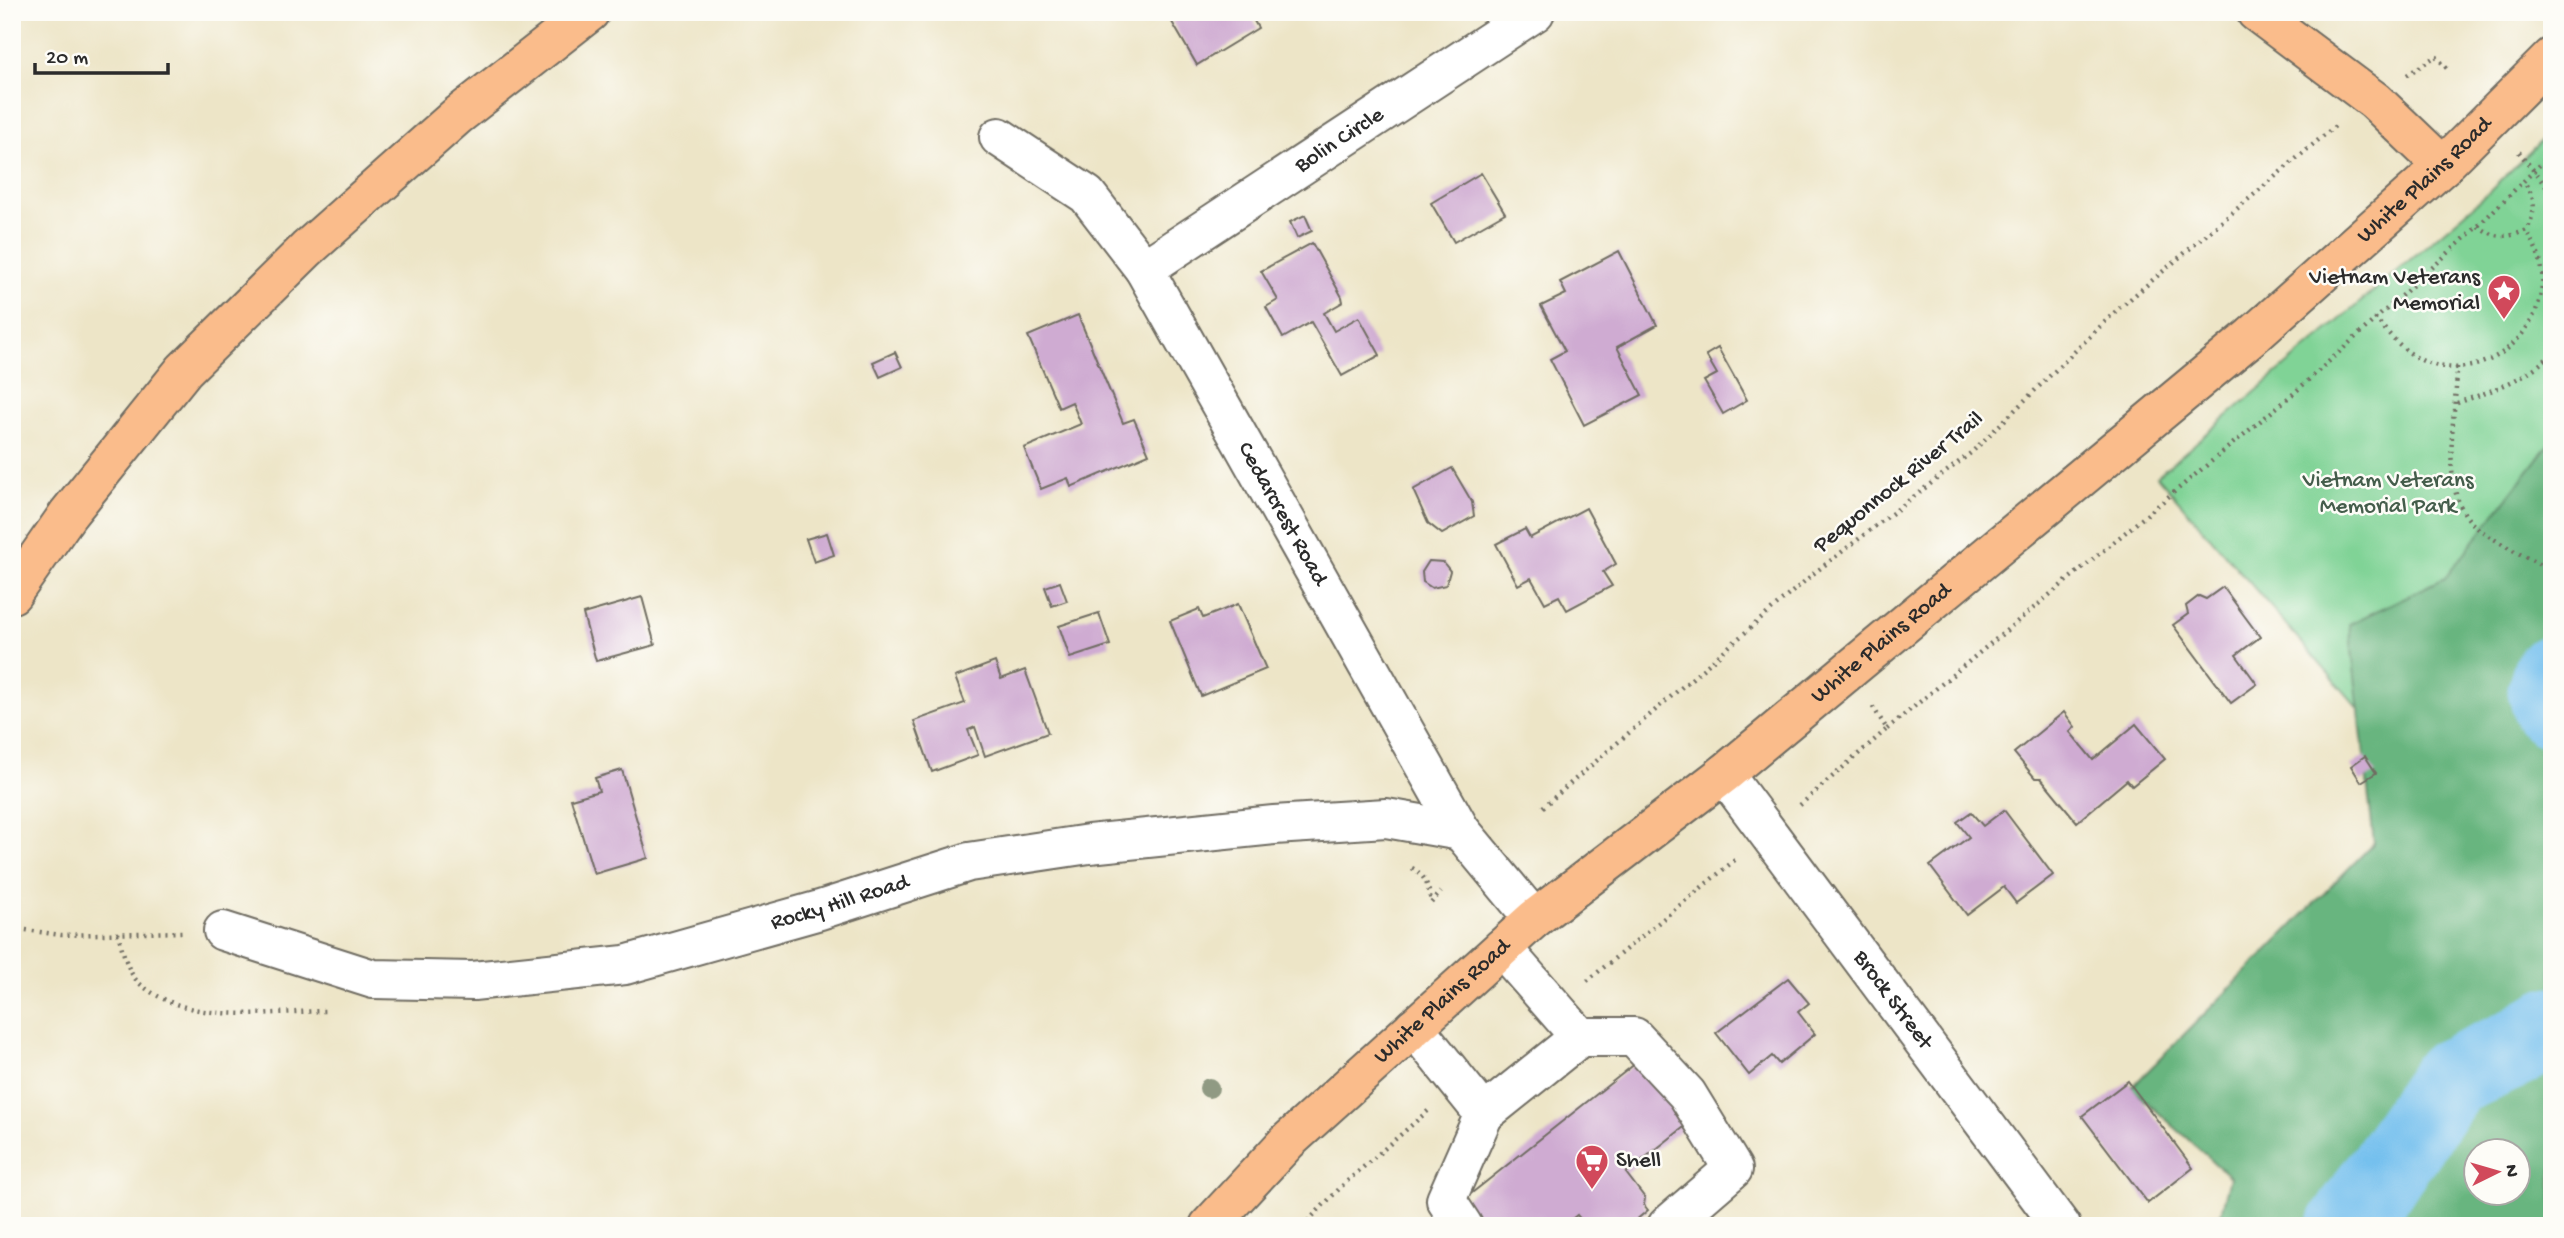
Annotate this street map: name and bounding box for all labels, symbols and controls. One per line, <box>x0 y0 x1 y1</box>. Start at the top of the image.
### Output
scale bar <box>35 32 168 76</box>
text: 20 m <box>46 47 88 72</box>
street label: Bolin Circle <box>1289 101 1390 180</box>
street label: White Plains Road <box>2352 110 2499 249</box>
place label: Vietnam Veterans Memorial <box>2308 265 2481 318</box>
place icon: Vietnam Veterans Memorial <box>2485 272 2523 321</box>
street label: Pequonnock River Trail <box>1808 406 1989 560</box>
street label: Cedarcrest Road <box>1231 438 1334 592</box>
park label: Vietnam Veterans Memorial Park <box>2302 468 2474 521</box>
street label: White Plains Road <box>1806 576 1958 709</box>
street label: Rocky Hill Road <box>768 868 914 937</box>
street label: White Plains Road <box>1369 932 1517 1070</box>
street label: Brock Street <box>1846 944 1939 1056</box>
north arrow <box>2462 1136 2532 1206</box>
supermarket icon: Shell <box>1573 1142 1611 1191</box>
place label: Shell <box>1616 1148 1661 1175</box>
text: N <box>2498 1164 2522 1178</box>

